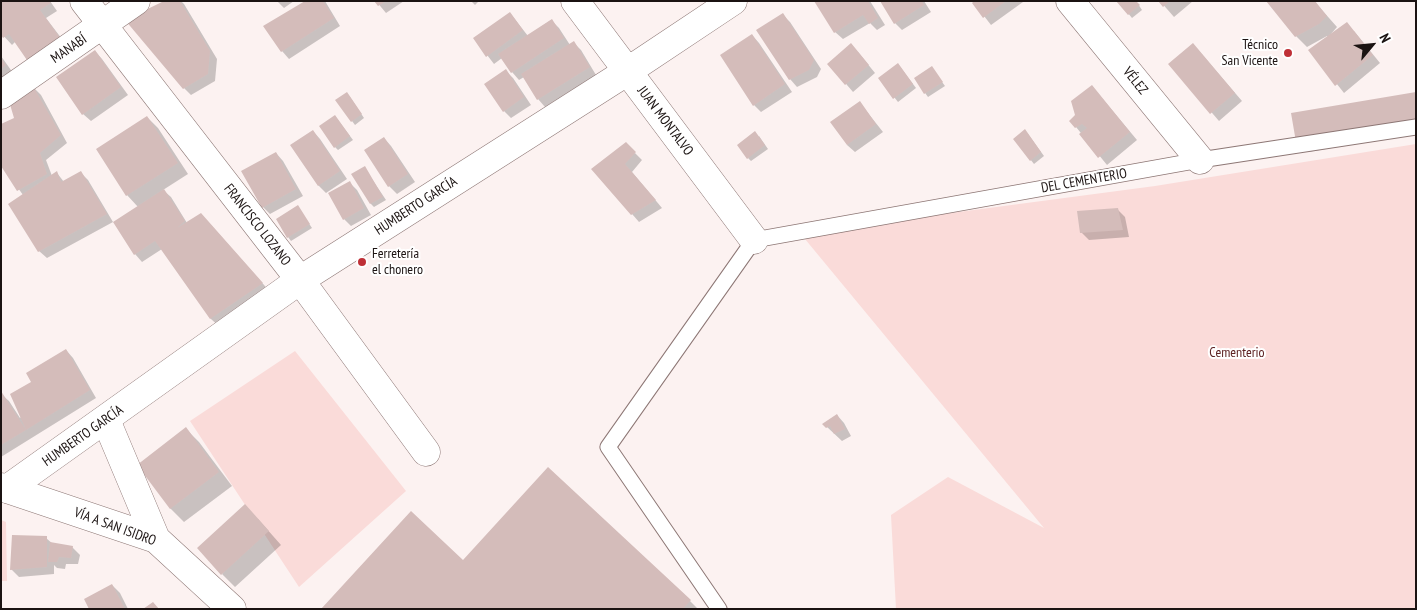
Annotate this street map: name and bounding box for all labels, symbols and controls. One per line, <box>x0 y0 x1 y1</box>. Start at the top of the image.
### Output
north arrow <box>1347 20 1397 70</box>
text: N <box>1376 30 1395 46</box>
street label: MANABÍ <box>48 31 90 67</box>
place label: Técnico San Vicente <box>1222 37 1278 70</box>
marker: Técnico San Vicente <box>1282 47 1294 59</box>
street label: VÉLEZ <box>1119 64 1151 98</box>
street label: JUAN MONTALVO <box>633 83 697 159</box>
street label: DEL CEMENTERIO <box>1040 165 1128 197</box>
street label: HUMBERTO GARCÍA <box>372 173 460 239</box>
street label: FRANCISCO LOZANO <box>220 181 294 269</box>
place label: Ferretería el chonero <box>372 246 423 278</box>
marker: Ferretería el chonero <box>356 256 368 268</box>
park label: Cementerio <box>1209 345 1265 361</box>
street label: HUMBERTO GARCÍA <box>39 402 127 470</box>
street label: VÍA A SAN ISIDRO <box>72 504 158 550</box>

